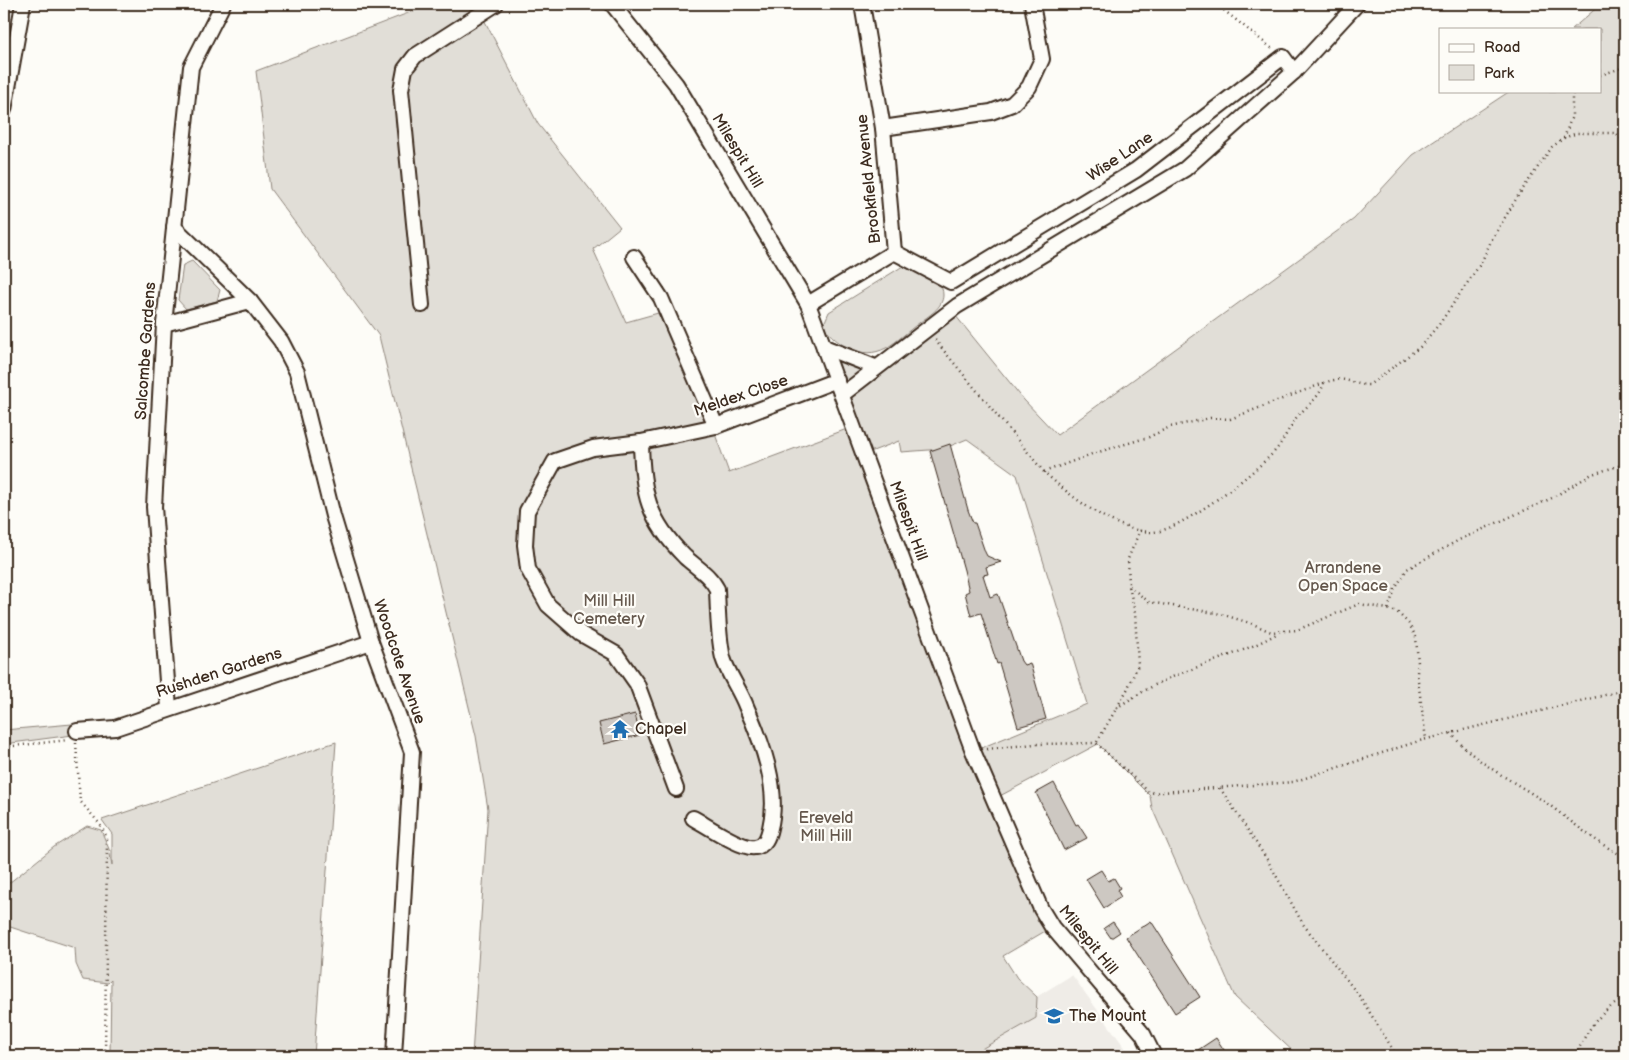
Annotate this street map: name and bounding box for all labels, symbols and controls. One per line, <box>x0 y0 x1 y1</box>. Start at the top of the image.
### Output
legend <box>1439 28 1602 92</box>
text: Road <box>1484 38 1520 57</box>
text: Park <box>1484 64 1515 83</box>
street label: Milespit Hill <box>707 110 767 192</box>
street label: Brookfield Avenue <box>853 113 885 245</box>
street label: Wise Lane <box>1083 128 1157 186</box>
street label: Salcombe Gardens <box>132 281 160 421</box>
street label: Meldex Close <box>691 371 791 421</box>
street label: Milespit Hill <box>885 479 931 563</box>
park label: Arrandene Open Space <box>1298 559 1389 596</box>
park label: Mill Hill Cemetery <box>573 592 645 629</box>
street label: Woodcote Avenue <box>369 597 429 727</box>
street label: Rushden Gardens <box>154 644 284 702</box>
temple icon: Chapel <box>609 718 631 740</box>
place label: Chapel <box>635 720 687 739</box>
park label: Ereveld Mill Hill <box>798 809 854 846</box>
street label: Milespit Hill <box>1054 902 1122 978</box>
school or university icon: The Mount <box>1043 1005 1065 1027</box>
place label: The Mount <box>1069 1007 1147 1026</box>

